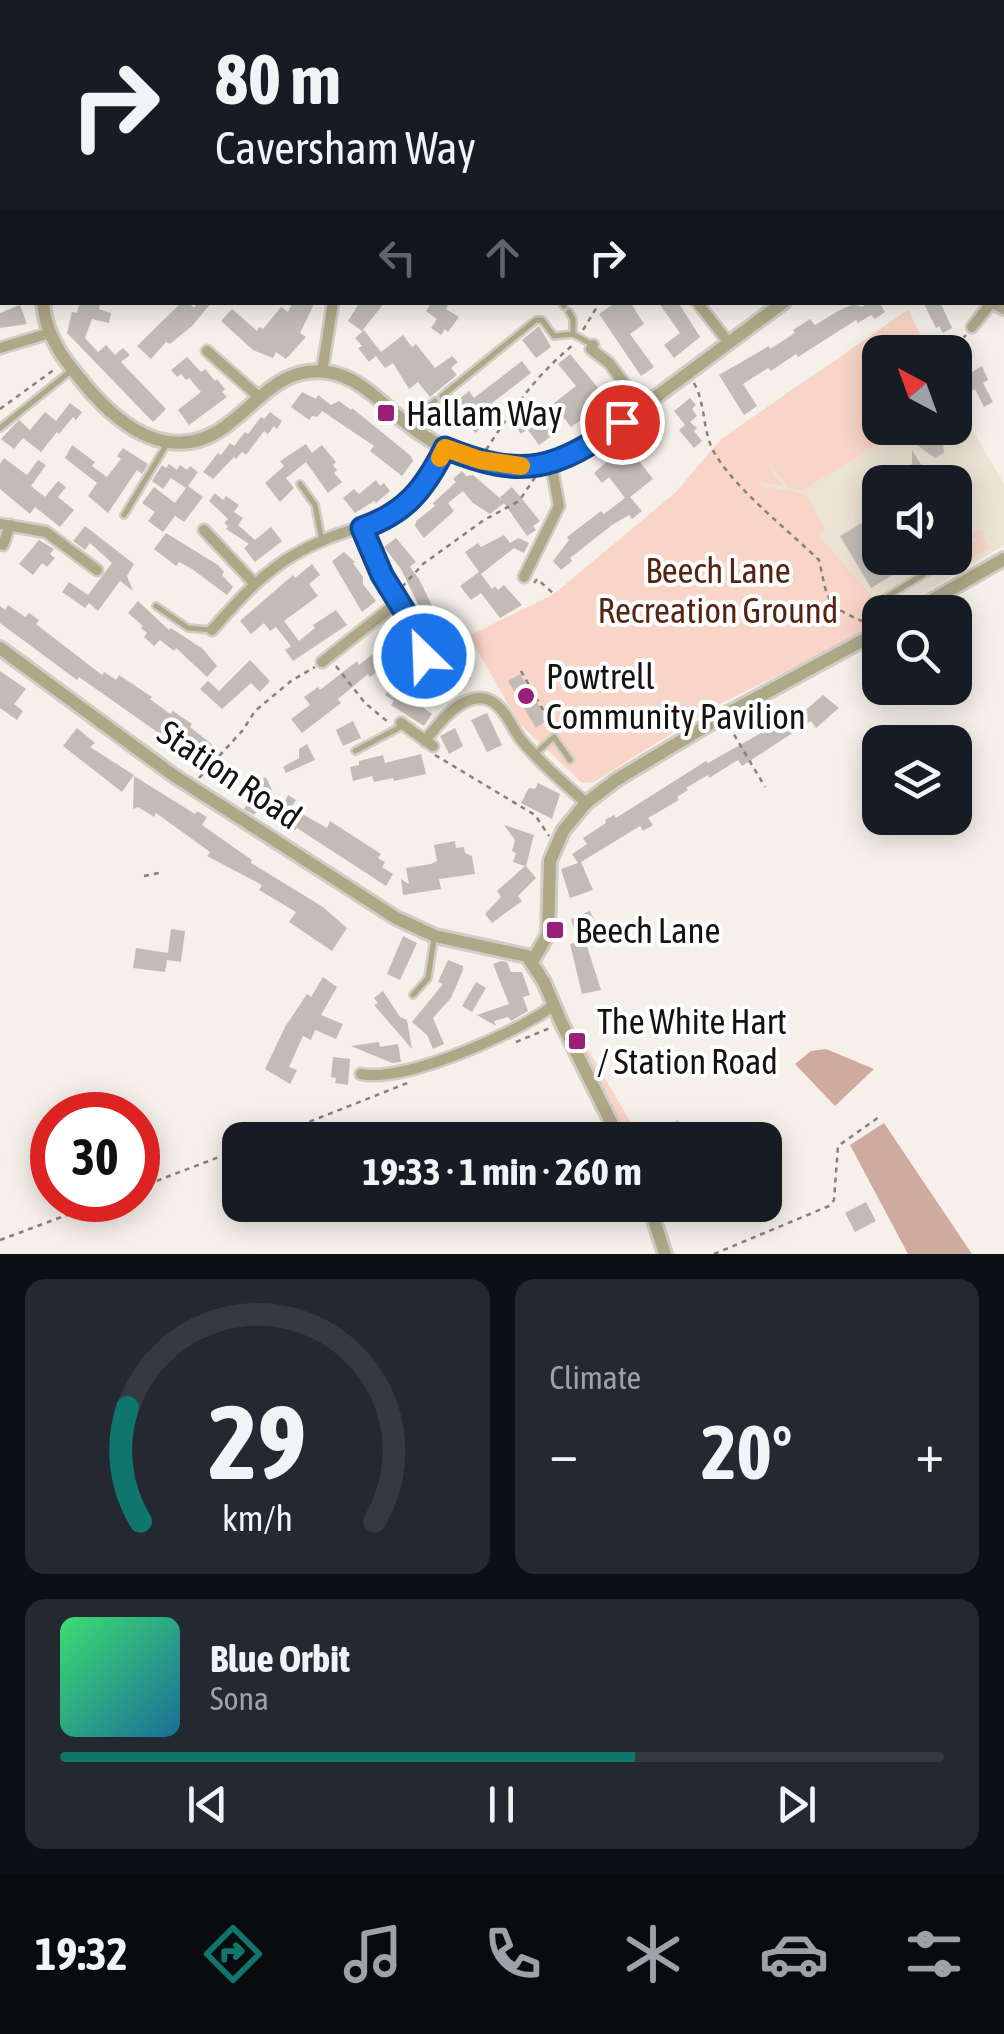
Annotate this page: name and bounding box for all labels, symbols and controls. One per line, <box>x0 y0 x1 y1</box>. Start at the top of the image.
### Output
text: 80 m <box>215 39 341 119</box>
icon: right <box>50 40 180 170</box>
text: Caversham Way <box>215 122 476 174</box>
icon: left <box>370 230 425 285</box>
icon: ahead <box>475 230 530 285</box>
icon: right <box>580 230 635 285</box>
north arrow <box>862 335 972 445</box>
map controls <box>862 335 972 835</box>
pin <box>580 380 665 465</box>
place label: Hallam Way <box>406 393 562 433</box>
icon: arrive <box>595 395 650 450</box>
marker: Hallam Way <box>375 402 397 424</box>
button: sound <box>862 465 972 575</box>
park label: Beech Lane Recreation Ground <box>598 550 838 630</box>
button: search <box>862 595 972 705</box>
position arrow <box>372 604 476 708</box>
place label: Powtrell Community Pavilion <box>546 656 806 736</box>
marker: Powtrell Community Pavilion <box>515 685 537 707</box>
street label: Station Road <box>151 711 309 837</box>
button: layers <box>862 725 972 835</box>
place label: Beech Lane <box>575 910 720 950</box>
marker: Beech Lane <box>544 919 566 941</box>
place label: The White Hart / Station Road <box>597 1001 787 1081</box>
marker: The White Hart / Station Road <box>566 1030 588 1052</box>
speed limit sign: 30 <box>30 1092 160 1222</box>
text: 19:33 · 1 min · 260 m <box>362 1150 642 1193</box>
text: Climate <box>550 1359 641 1396</box>
text: 29 <box>208 1382 306 1501</box>
text: 20° <box>701 1409 792 1495</box>
text: − <box>550 1421 578 1484</box>
text: + <box>915 1421 944 1484</box>
text: km/h <box>222 1498 293 1539</box>
text: Blue Orbit <box>210 1637 350 1680</box>
text: Sona <box>210 1680 269 1717</box>
icon: previous <box>180 1777 235 1832</box>
icon: pause <box>474 1777 529 1832</box>
icon: next <box>769 1777 824 1832</box>
icon: directions <box>198 1919 268 1989</box>
icon: music <box>338 1919 408 1989</box>
icon: phone <box>478 1919 548 1989</box>
icon: climate <box>618 1919 688 1989</box>
icon: car <box>759 1919 829 1989</box>
icon: filters <box>899 1919 969 1989</box>
text: 19:32 <box>35 1928 128 1980</box>

